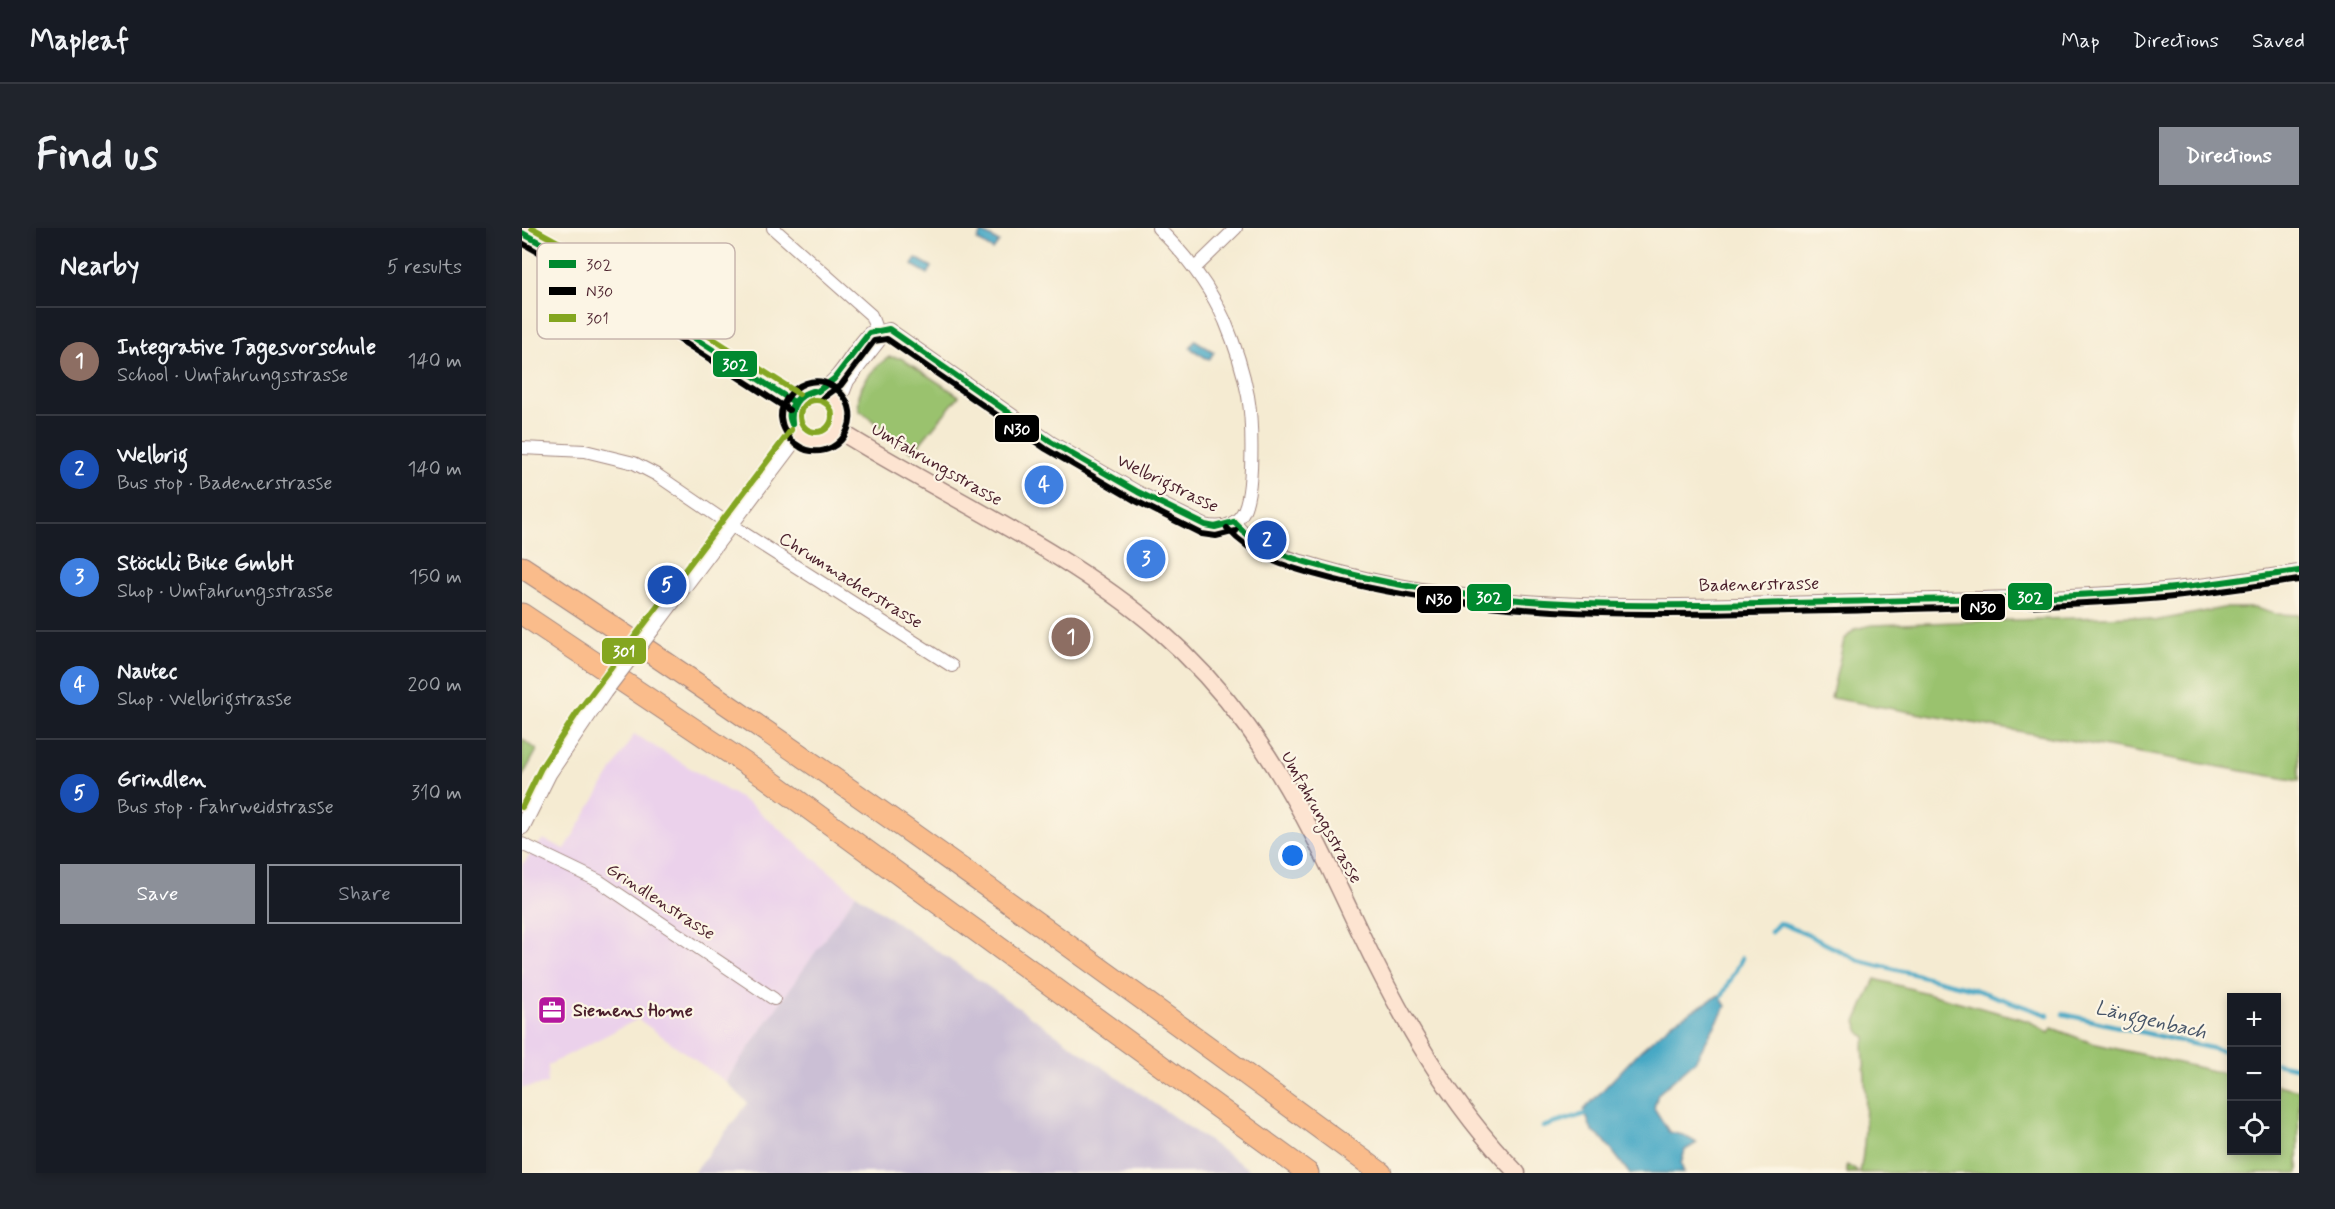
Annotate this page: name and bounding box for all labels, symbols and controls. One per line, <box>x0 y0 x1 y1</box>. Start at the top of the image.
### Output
text: Mapleaf <box>30 23 129 60</box>
text: Map <box>2061 27 2100 55</box>
text: Directions <box>2133 27 2219 55</box>
text: Saved <box>2252 27 2305 55</box>
button: Directions <box>2159 127 2299 185</box>
text: Find us <box>36 129 158 184</box>
legend <box>537 243 735 339</box>
text: Nearby <box>60 250 139 284</box>
text: 5 results <box>387 254 462 281</box>
text: 302 <box>586 255 612 276</box>
text: N30 <box>586 282 613 303</box>
text: 301 <box>586 309 609 330</box>
text: Integrative Tagesvorschule <box>117 334 376 362</box>
text: 1 <box>75 348 84 375</box>
text: 140 m <box>408 348 462 375</box>
line badge: 302 <box>712 350 758 378</box>
text: 302 <box>722 355 748 376</box>
text: School · Umfahrungsstrasse <box>117 362 348 389</box>
line badge: N30 <box>994 414 1040 443</box>
street label: Umfahrungsstrasse <box>866 418 1006 513</box>
text: N30 <box>1003 420 1031 441</box>
text: Welbrig <box>117 442 188 470</box>
street label: Welbrigstrasse <box>1112 449 1223 521</box>
text: 2 <box>75 456 84 483</box>
text: 140 m <box>408 456 462 483</box>
pin: 4 <box>1024 462 1064 508</box>
text: Bus stop · Badenerstrasse <box>117 470 333 497</box>
pin: 2 <box>1248 518 1286 562</box>
street label: Chrummacherstrasse <box>774 527 927 635</box>
pin: 3 <box>1126 536 1166 582</box>
text: Stöckli Bike GmbH <box>117 550 294 578</box>
pin: 5 <box>648 562 686 608</box>
text: 3 <box>75 564 84 591</box>
text: 150 m <box>409 564 462 591</box>
street label: Badenerstrasse <box>1699 572 1819 598</box>
text: Shop · Umfahrungsstrasse <box>117 578 333 605</box>
line badge: 302 <box>2007 582 2053 611</box>
line badge: 302 <box>1466 583 1512 612</box>
line badge: N30 <box>1416 585 1462 614</box>
text: 302 <box>1476 588 1502 609</box>
text: 302 <box>2017 588 2043 609</box>
text: N30 <box>1425 590 1453 611</box>
line badge: N30 <box>1960 593 2006 621</box>
text: N30 <box>1969 598 1997 619</box>
pin: 1 <box>1052 614 1090 660</box>
line badge: 301 <box>601 637 647 665</box>
text: 301 <box>613 642 635 663</box>
text: Nautec <box>117 658 177 686</box>
text: 4 <box>74 672 85 699</box>
text: 200 m <box>407 672 462 699</box>
text: Shop · Welbrigstrasse <box>117 686 292 713</box>
street label: Umfahrungsstrasse <box>1274 747 1367 888</box>
text: Grindlen <box>117 766 206 794</box>
text: 5 <box>74 780 86 807</box>
text: 310 m <box>411 780 462 807</box>
text: Bus stop · Fahrweidstrasse <box>117 794 334 821</box>
your location <box>1278 841 1307 870</box>
street label: Grindlenstrasse <box>601 858 720 946</box>
button: Save <box>60 864 255 924</box>
button: Share <box>267 864 462 924</box>
map controls <box>2227 993 2281 1155</box>
button: + <box>2227 993 2281 1047</box>
office icon: Siemens Home <box>536 994 568 1026</box>
water label: Länggenbach <box>2092 995 2209 1048</box>
place label: Siemens Home <box>573 999 693 1023</box>
button: − <box>2227 1047 2281 1101</box>
button: locate <box>2227 1101 2281 1155</box>

